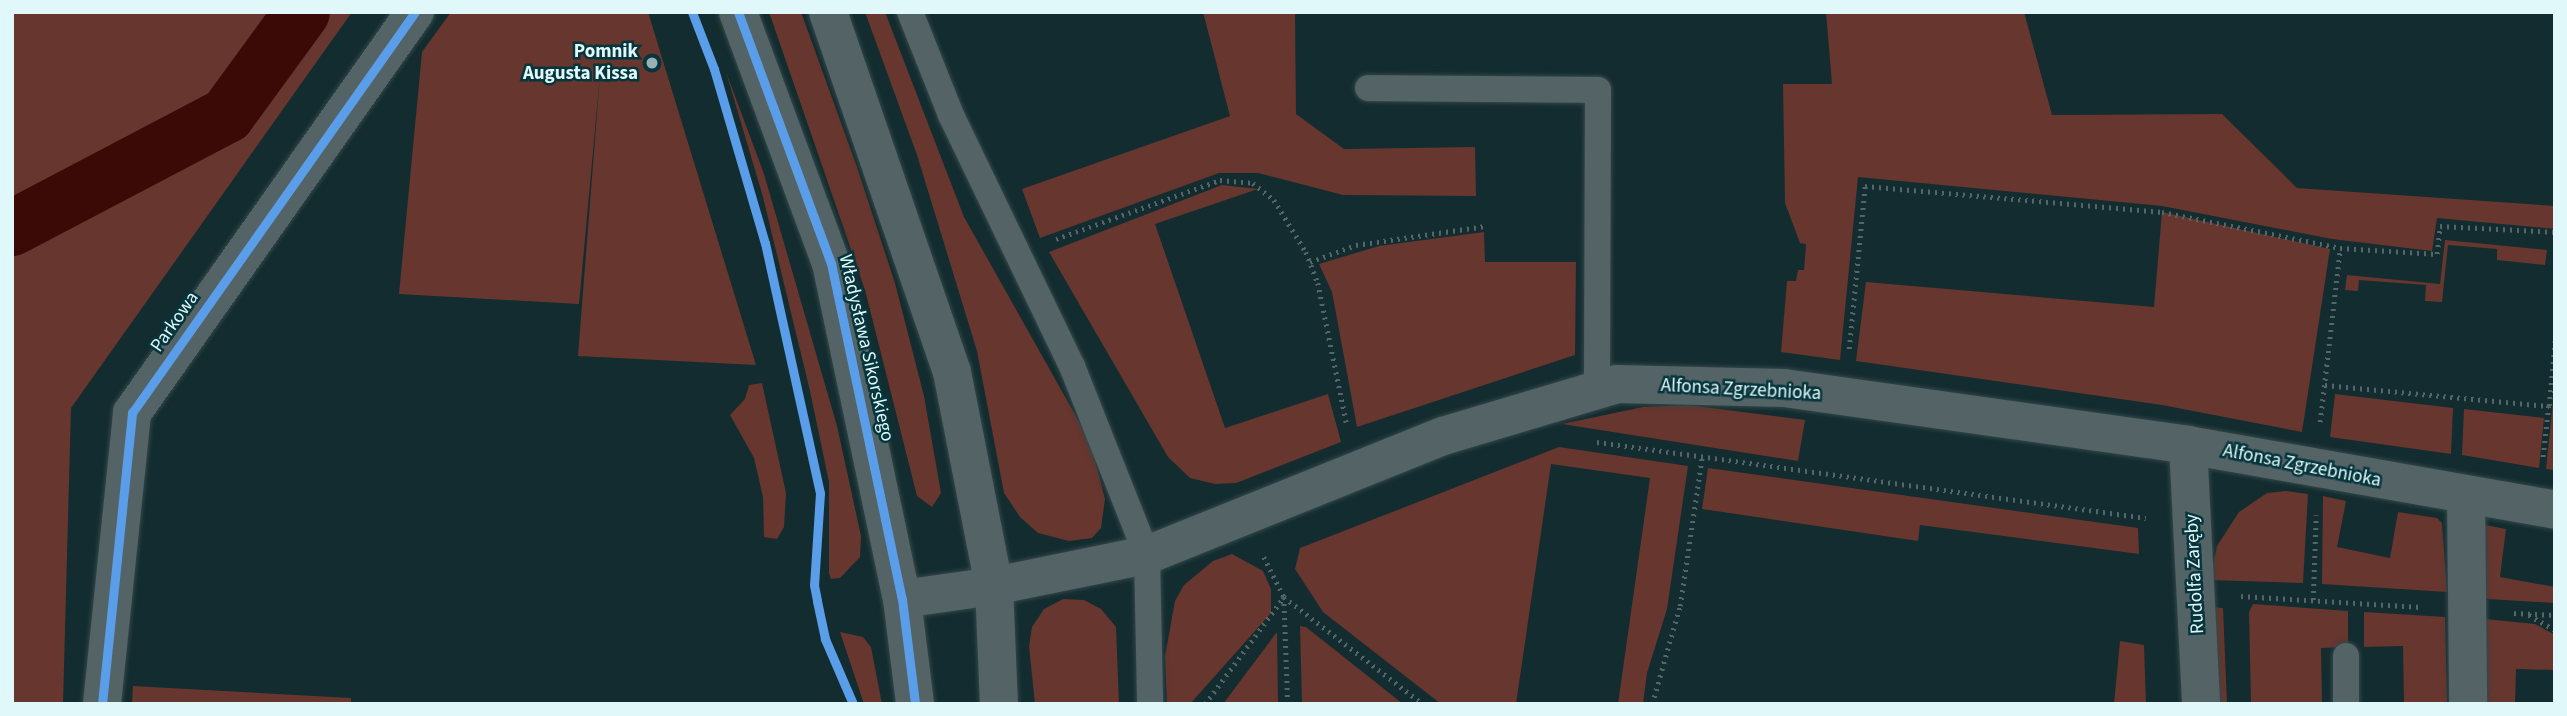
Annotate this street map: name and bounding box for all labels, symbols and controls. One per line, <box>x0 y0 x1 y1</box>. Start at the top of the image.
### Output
place label: Pomnik Augusta Kissa <box>523 41 638 85</box>
marker: Pomnik Augusta Kissa <box>644 55 660 71</box>
street label: Władysława Sikorskiego <box>833 252 899 444</box>
street label: Parkowa <box>146 287 204 357</box>
street label: Alfonsa Zgrzebnioka <box>1660 374 1822 406</box>
street label: Alfonsa Zgrzebnioka <box>2221 439 2383 493</box>
street label: Rudolfa Zaręby <box>2180 513 2210 635</box>

